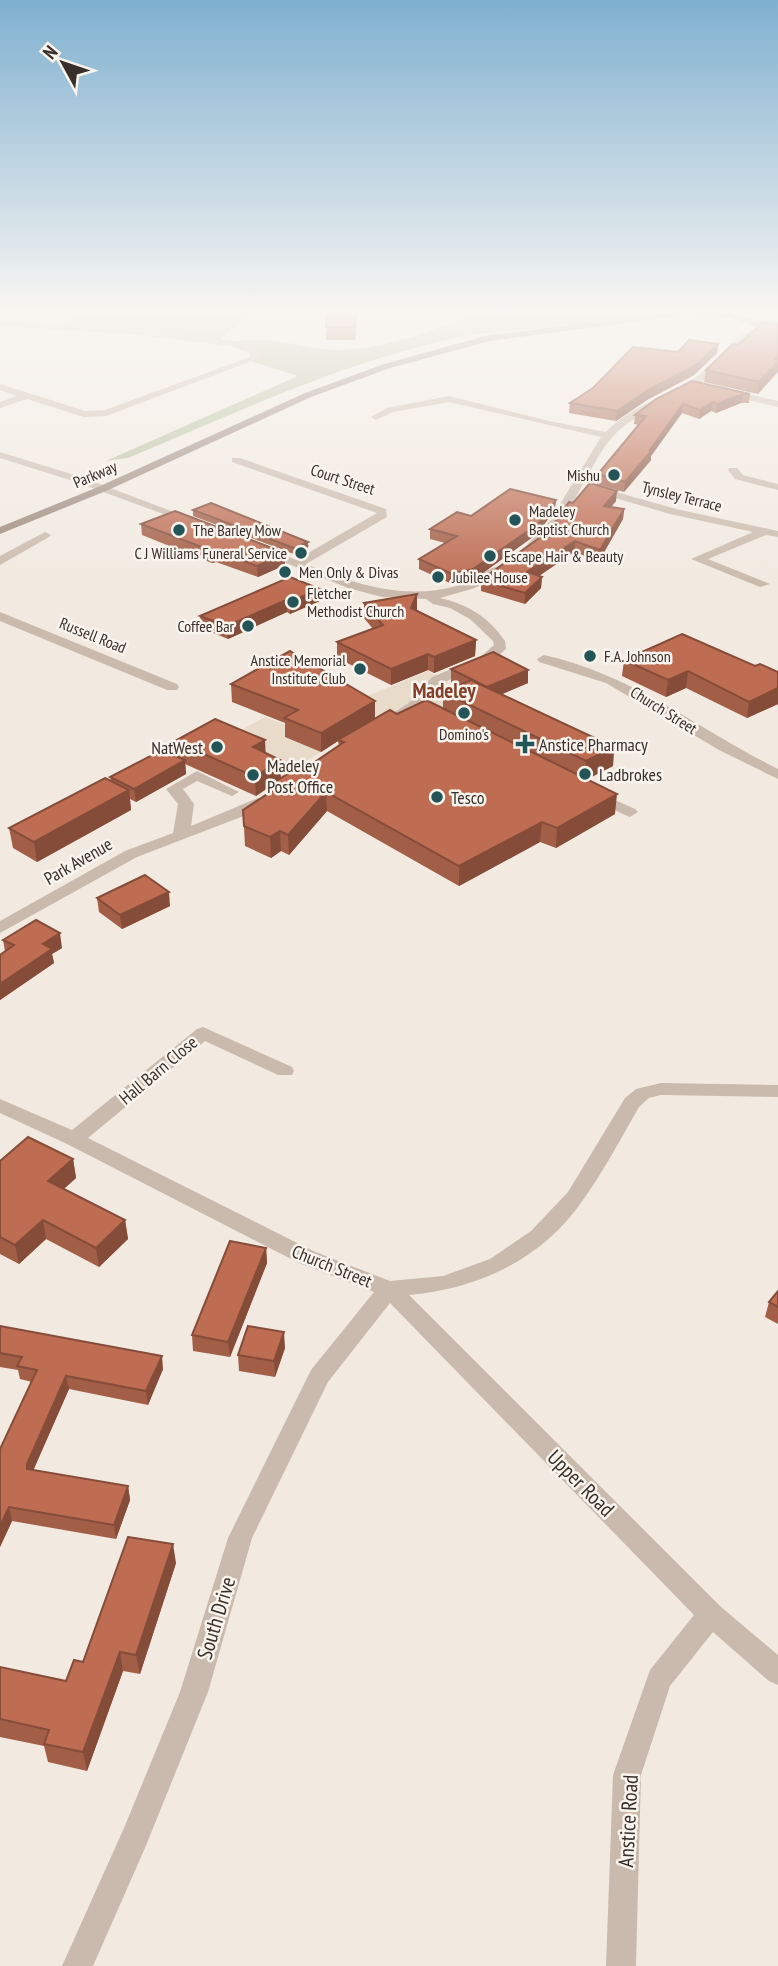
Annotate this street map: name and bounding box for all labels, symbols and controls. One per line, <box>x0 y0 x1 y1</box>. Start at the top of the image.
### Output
north arrow <box>28 28 98 98</box>
text: N <box>37 40 62 64</box>
street label: Parkway <box>70 456 120 492</box>
street label: Court Street <box>308 459 378 499</box>
place label: Mishu <box>567 465 600 485</box>
marker: Mishu <box>606 467 622 483</box>
street label: Tynsley Terrace <box>640 476 724 516</box>
place label: Madeley Baptist Church <box>529 501 609 539</box>
marker: Madeley Baptist Church <box>507 512 523 528</box>
place label: The Barley Mow <box>193 520 281 540</box>
marker: The Barley Mow <box>171 522 187 538</box>
place label: C J Williams Funeral Service <box>134 543 287 563</box>
marker: C J Williams Funeral Service <box>293 545 309 561</box>
place label: Escape Hair & Beauty <box>504 546 623 566</box>
marker: Escape Hair & Beauty <box>482 548 498 564</box>
place label: Men Only & Divas <box>299 562 398 582</box>
marker: Men Only & Divas <box>277 564 293 580</box>
place label: Jubilee House <box>451 567 528 587</box>
marker: Jubilee House <box>430 569 446 585</box>
place label: Fletcher Methodist Church <box>307 583 404 621</box>
marker: Fletcher Methodist Church <box>285 594 301 610</box>
street label: Russell Road <box>57 613 129 657</box>
place label: Coffee Bar <box>177 616 235 636</box>
marker: Coffee Bar <box>240 618 256 634</box>
place label: F.A. Johnson <box>604 646 671 666</box>
marker: F.A. Johnson <box>582 648 598 664</box>
place label: Anstice Memorial Institute Club <box>251 650 346 688</box>
marker: Anstice Memorial Institute Club <box>352 661 368 677</box>
district label: Madeley <box>412 677 476 704</box>
street label: Church Street <box>627 682 702 739</box>
marker: Domino's <box>456 705 472 721</box>
place label: Domino's <box>439 724 489 744</box>
place label: Anstice Pharmacy <box>539 733 648 756</box>
place label: NatWest <box>151 736 203 759</box>
marker: Anstice Pharmacy <box>517 736 533 752</box>
marker: NatWest <box>209 739 225 755</box>
place label: Madeley Post Office <box>267 754 333 798</box>
place label: Ladbrokes <box>599 763 662 786</box>
marker: Ladbrokes <box>577 766 593 782</box>
marker: Madeley Post Office <box>245 767 261 783</box>
place label: Tesco <box>451 786 485 809</box>
marker: Tesco <box>429 789 445 805</box>
street label: Park Avenue <box>40 832 116 890</box>
street label: Hall Barn Close <box>114 1031 202 1109</box>
street label: Church Street <box>289 1240 375 1292</box>
street label: Upper Road <box>542 1444 620 1522</box>
street label: South Drive <box>191 1573 241 1663</box>
street label: Anstice Road <box>612 1774 644 1868</box>

